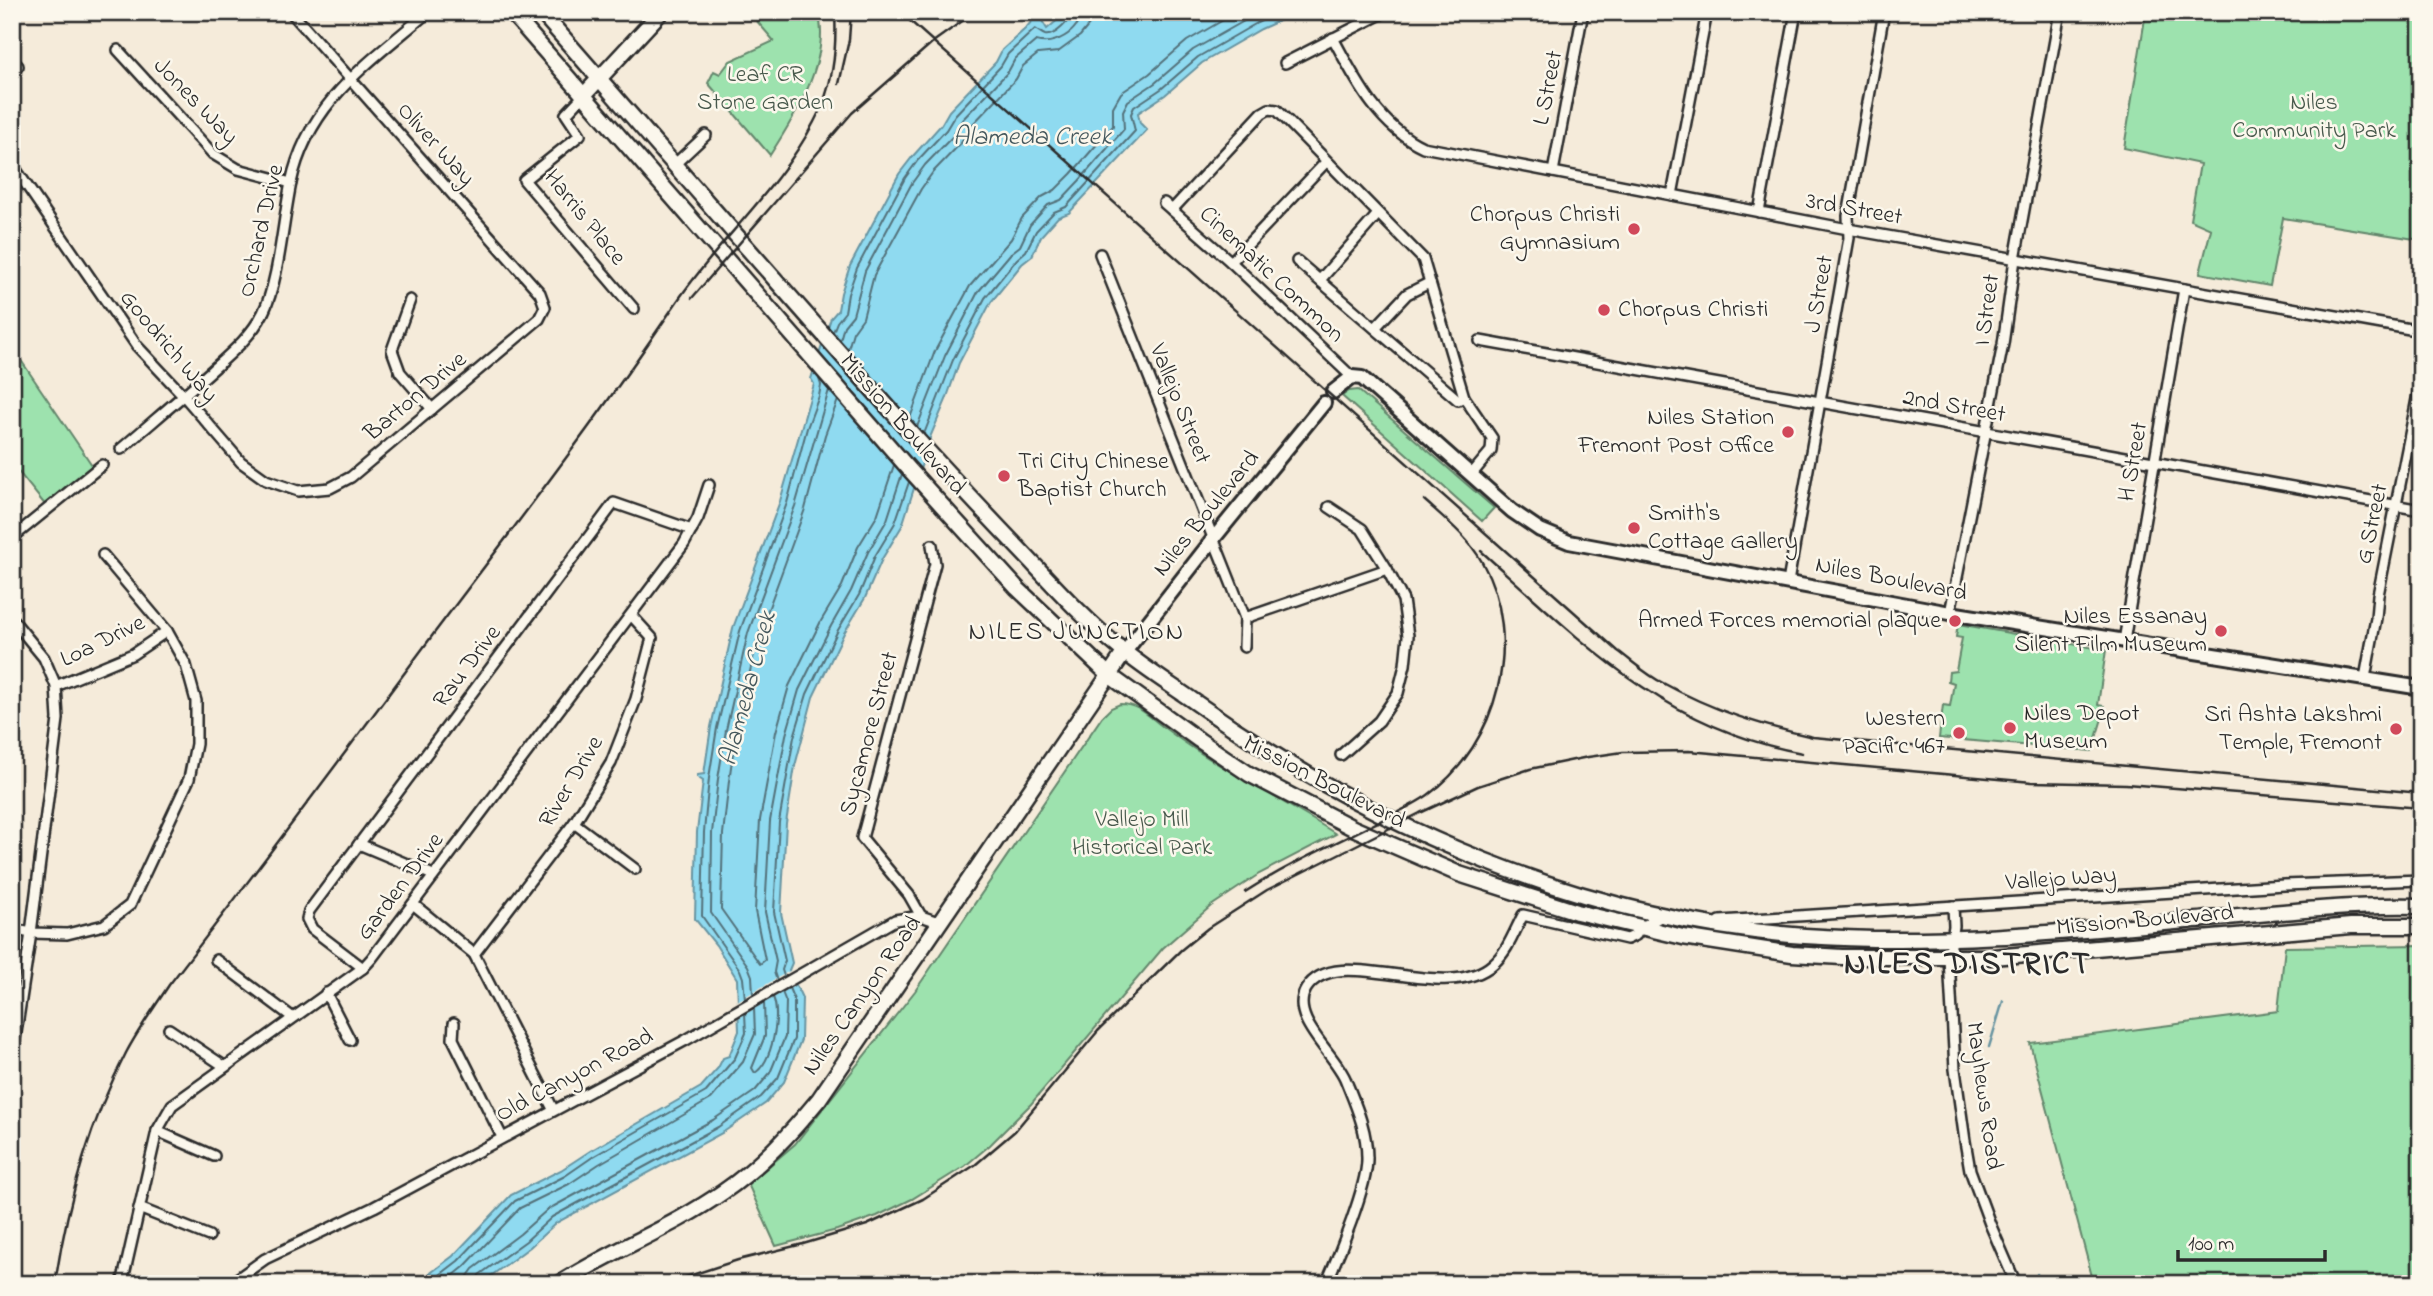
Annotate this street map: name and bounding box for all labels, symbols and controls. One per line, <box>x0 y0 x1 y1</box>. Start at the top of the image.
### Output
street label: L Street <box>1525 48 1573 128</box>
street label: Jones Way <box>144 50 246 154</box>
park label: Leaf CR Stone Garden <box>697 58 833 121</box>
park label: Niles Community Park <box>2232 86 2396 150</box>
street label: Oliver Way <box>387 95 483 196</box>
water label: Alameda Creek <box>953 119 1113 157</box>
street label: Orchard Drive <box>230 161 294 301</box>
street label: Harris Place <box>534 162 634 274</box>
street label: 3rd Street <box>1803 184 1905 236</box>
street label: Cinematic Common <box>1190 198 1352 352</box>
place label: Chorpus Christi Gymnasium <box>1470 198 1620 262</box>
marker: Chorpus Christi Gymnasium <box>1626 221 1642 237</box>
street label: J Street <box>1796 252 1844 336</box>
street label: I Street <box>1966 272 2010 348</box>
street label: Goodrich Way <box>109 283 226 412</box>
place label: Chorpus Christi <box>1618 293 1768 328</box>
marker: Chorpus Christi <box>1596 302 1612 318</box>
street label: Vallejo Street <box>1139 338 1219 469</box>
street label: Barton Drive <box>356 343 475 451</box>
street label: Mission Boulevard <box>830 346 974 504</box>
street label: 2nd Street <box>1900 381 2008 433</box>
place label: Niles Station Fremont Post Office <box>1577 401 1774 464</box>
street label: H Street <box>2110 419 2158 505</box>
marker: Niles Station Fremont Post Office <box>1780 424 1796 440</box>
street label: Niles Boulevard <box>1145 443 1269 585</box>
place label: Tri City Chinese Baptist Church <box>1017 445 1169 508</box>
marker: Tri City Chinese Baptist Church <box>996 468 1012 484</box>
street label: G Street <box>2347 480 2399 568</box>
place label: Smith's Cottage Gallery <box>1648 497 1798 561</box>
marker: Smith's Cottage Gallery <box>1626 520 1642 536</box>
street label: Niles Boulevard <box>1812 548 1970 612</box>
place label: Niles Essanay Silent Film Museum <box>2015 600 2207 663</box>
place label: Armed Forces memorial plaque <box>1638 604 1941 639</box>
street label: Loa Drive <box>55 606 152 678</box>
water label: Alameda Creek <box>710 606 788 770</box>
marker: Armed Forces memorial plaque <box>1947 613 1963 629</box>
district label: NILES JUNCTION <box>969 614 1185 652</box>
street label: Rau Drive <box>425 618 511 716</box>
marker: Niles Essanay Silent Film Museum <box>2213 623 2229 639</box>
street label: Sycamore Street <box>831 648 910 820</box>
place label: Niles Depot Museum <box>2024 697 2140 760</box>
place label: Sri Ashta Lakshmi Temple, Fremont <box>2204 698 2382 761</box>
place label: Western Pacific 467 <box>1842 702 1945 765</box>
marker: Niles Depot Museum <box>2002 720 2018 736</box>
marker: Sri Ashta Lakshmi Temple, Fremont <box>2388 721 2404 737</box>
marker: Western Pacific 467 <box>1951 725 1967 741</box>
street label: Mission Boulevard <box>1237 727 1412 839</box>
street label: River Drive <box>531 729 613 835</box>
park label: Vallejo Mill Historical Park <box>1072 803 1212 866</box>
street label: Garden Drive <box>349 825 454 949</box>
street label: Vallejo Way <box>2003 859 2118 902</box>
street label: Mission Boulevard <box>2055 896 2236 946</box>
street label: Niles Canyon Road <box>795 909 932 1084</box>
district label: NILES DISTRICT <box>1844 942 2092 989</box>
street label: Old Canyon Road <box>490 1020 661 1133</box>
street label: Mayhews Road <box>1954 1020 2011 1173</box>
scale bar <box>2178 1219 2324 1263</box>
text: 100 m <box>2188 1230 2234 1260</box>

